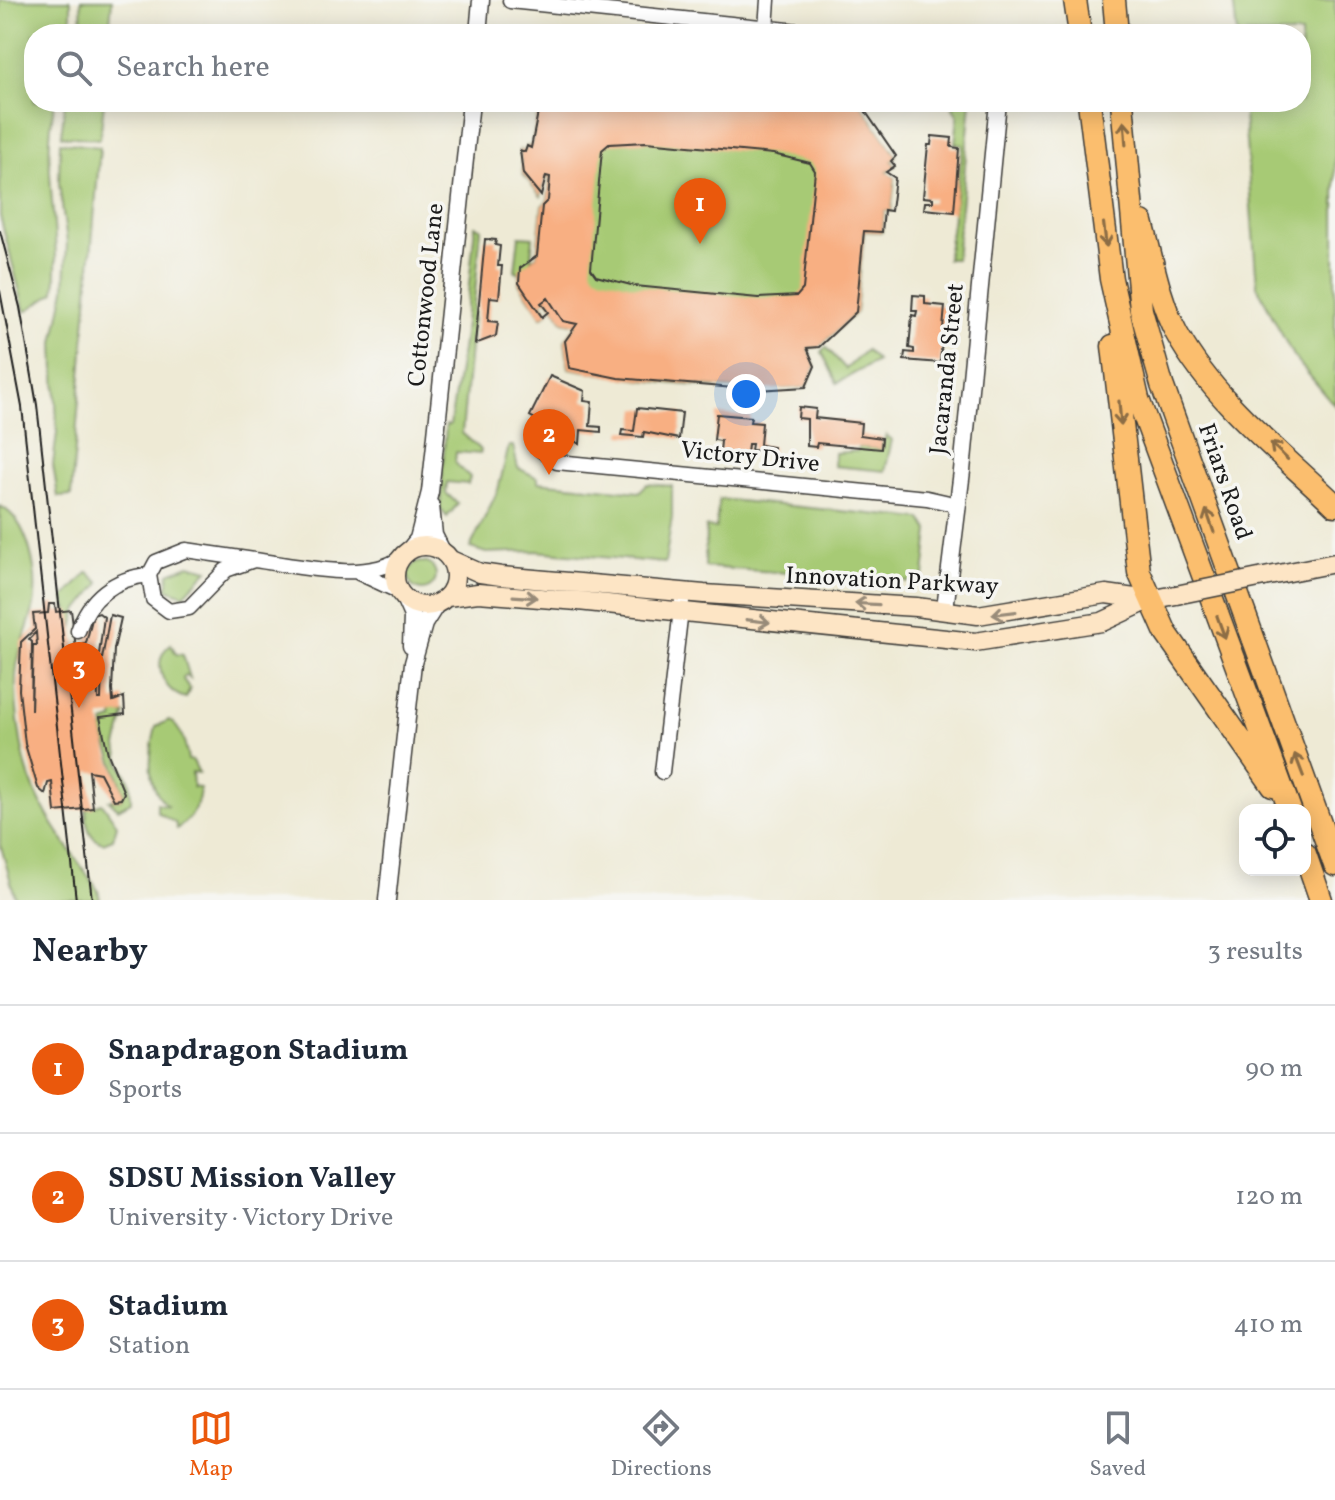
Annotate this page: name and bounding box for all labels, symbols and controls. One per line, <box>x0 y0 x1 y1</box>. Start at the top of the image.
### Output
search box <box>24 24 1311 112</box>
icon: search <box>52 46 96 90</box>
text: Search here <box>116 47 270 89</box>
one-way arrow <box>1117 120 1132 147</box>
pin: 1 <box>674 178 726 244</box>
street label: Cottonwood Lane <box>400 202 454 388</box>
one-way arrow <box>1098 222 1113 247</box>
street label: Jacaranda Street <box>922 282 974 456</box>
your location <box>726 374 766 414</box>
one-way arrow <box>1113 399 1128 426</box>
pin: 2 <box>523 409 575 475</box>
street label: Friars Road <box>1188 419 1260 545</box>
street label: Victory Drive <box>679 434 821 482</box>
one-way arrow <box>1269 441 1289 460</box>
one-way arrow <box>1202 509 1216 534</box>
street label: Innovation Parkway <box>785 559 999 605</box>
one-way arrow <box>511 590 538 605</box>
one-way arrow <box>854 596 881 611</box>
one-way arrow <box>992 606 1017 621</box>
one-way arrow <box>744 613 771 628</box>
one-way arrow <box>1215 614 1229 638</box>
pin: 3 <box>53 642 105 708</box>
one-way arrow <box>1291 753 1305 778</box>
map controls <box>1239 804 1311 876</box>
button: locate <box>1239 804 1311 876</box>
text: Nearby <box>32 929 148 976</box>
text: 3 results <box>1207 934 1303 970</box>
text: Snapdragon Stadium <box>108 1030 409 1072</box>
text: 1 <box>53 1051 63 1087</box>
text: 90 m <box>1245 1051 1303 1087</box>
text: Sports <box>108 1072 182 1108</box>
text: SDSU Mission Valley <box>108 1158 396 1200</box>
text: 2 <box>51 1179 65 1215</box>
text: 120 m <box>1235 1179 1303 1215</box>
text: University · Victory Drive <box>108 1200 393 1236</box>
text: Stadium <box>108 1286 229 1328</box>
text: 3 <box>51 1307 65 1343</box>
text: 410 m <box>1234 1307 1303 1343</box>
text: Station <box>108 1328 190 1364</box>
tab: Map <box>189 1406 233 1485</box>
tab: Directions <box>611 1406 712 1485</box>
tab: Saved <box>1089 1406 1146 1485</box>

